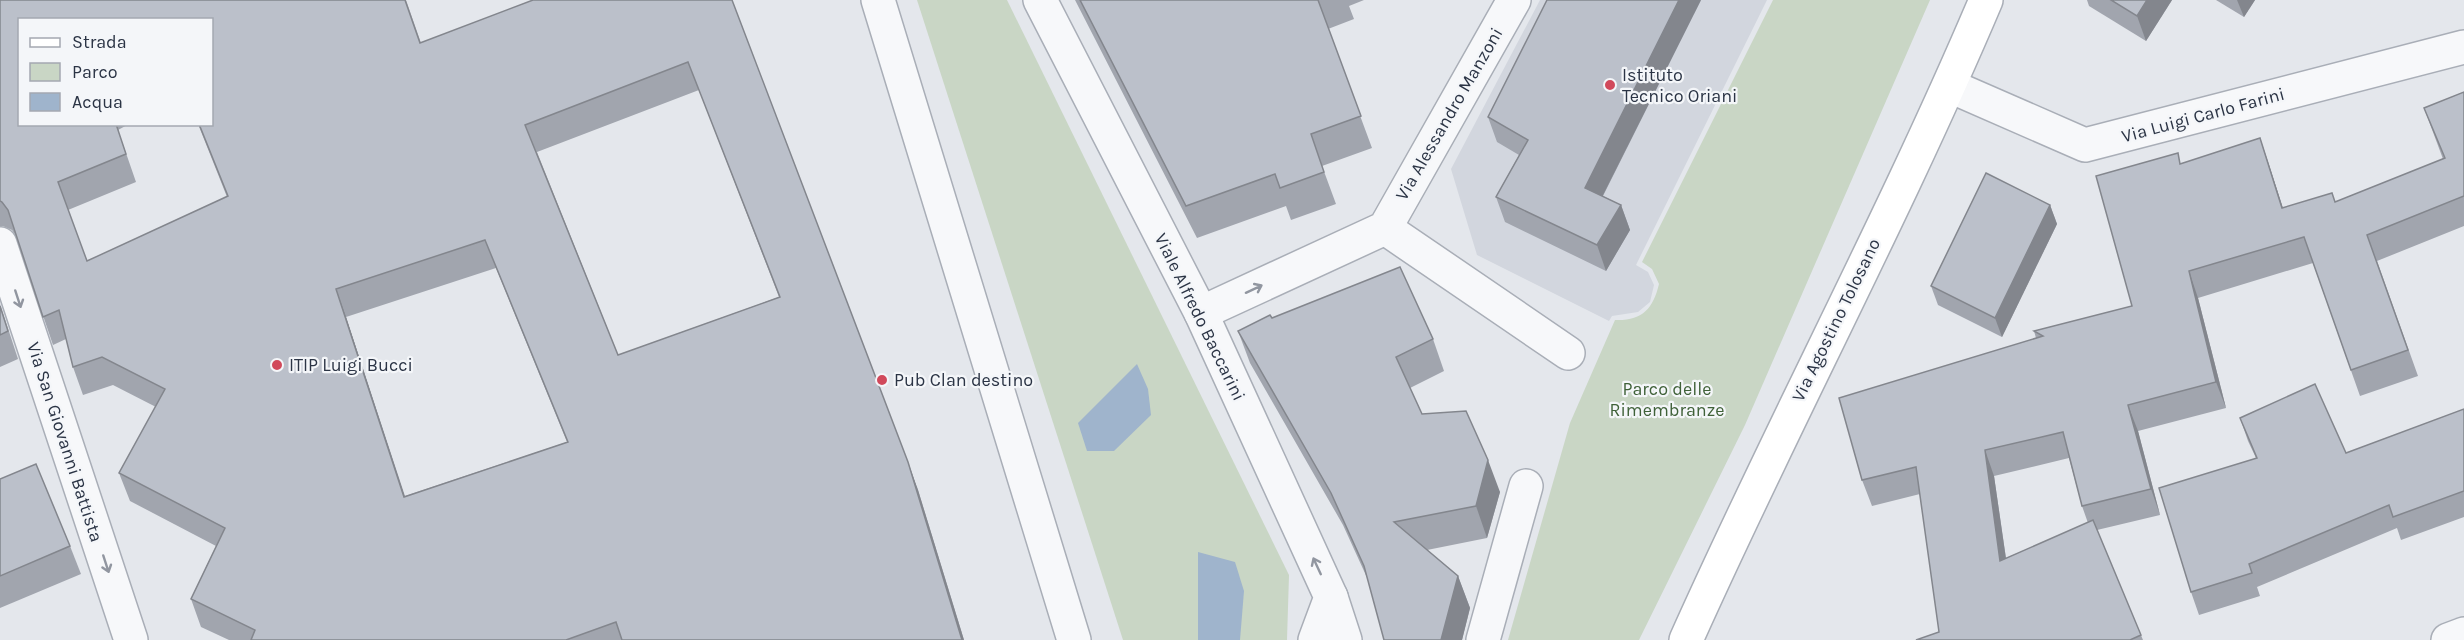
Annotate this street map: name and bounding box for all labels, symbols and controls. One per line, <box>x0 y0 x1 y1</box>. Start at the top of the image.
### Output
legend <box>18 18 213 126</box>
street label: Via Alessandro Manzoni <box>1390 24 1508 204</box>
text: Strada <box>72 31 127 53</box>
text: Parco <box>72 61 118 83</box>
place label: Istituto Tecnico Oriani <box>1622 64 1737 107</box>
marker: Istituto Tecnico Oriani <box>1603 78 1617 92</box>
street label: Via Luigi Carlo Farini <box>2119 83 2287 147</box>
text: Acqua <box>72 91 123 113</box>
street label: Viale Alfredo Baccarini <box>1150 230 1250 404</box>
street label: Via Agostino Tolosano <box>1787 235 1885 405</box>
one-way arrow <box>1245 282 1263 294</box>
one-way arrow <box>14 289 25 308</box>
street label: Via San Giovanni Battista <box>22 339 108 545</box>
place label: ITIP Luigi Bucci <box>289 354 413 376</box>
marker: ITIP Luigi Bucci <box>270 358 284 372</box>
place label: Pub Clan destino <box>894 369 1033 391</box>
marker: Pub Clan destino <box>875 373 889 387</box>
park label: Parco delle Rimembranze <box>1609 378 1725 421</box>
one-way arrow <box>101 554 112 573</box>
one-way arrow <box>1311 558 1322 576</box>

